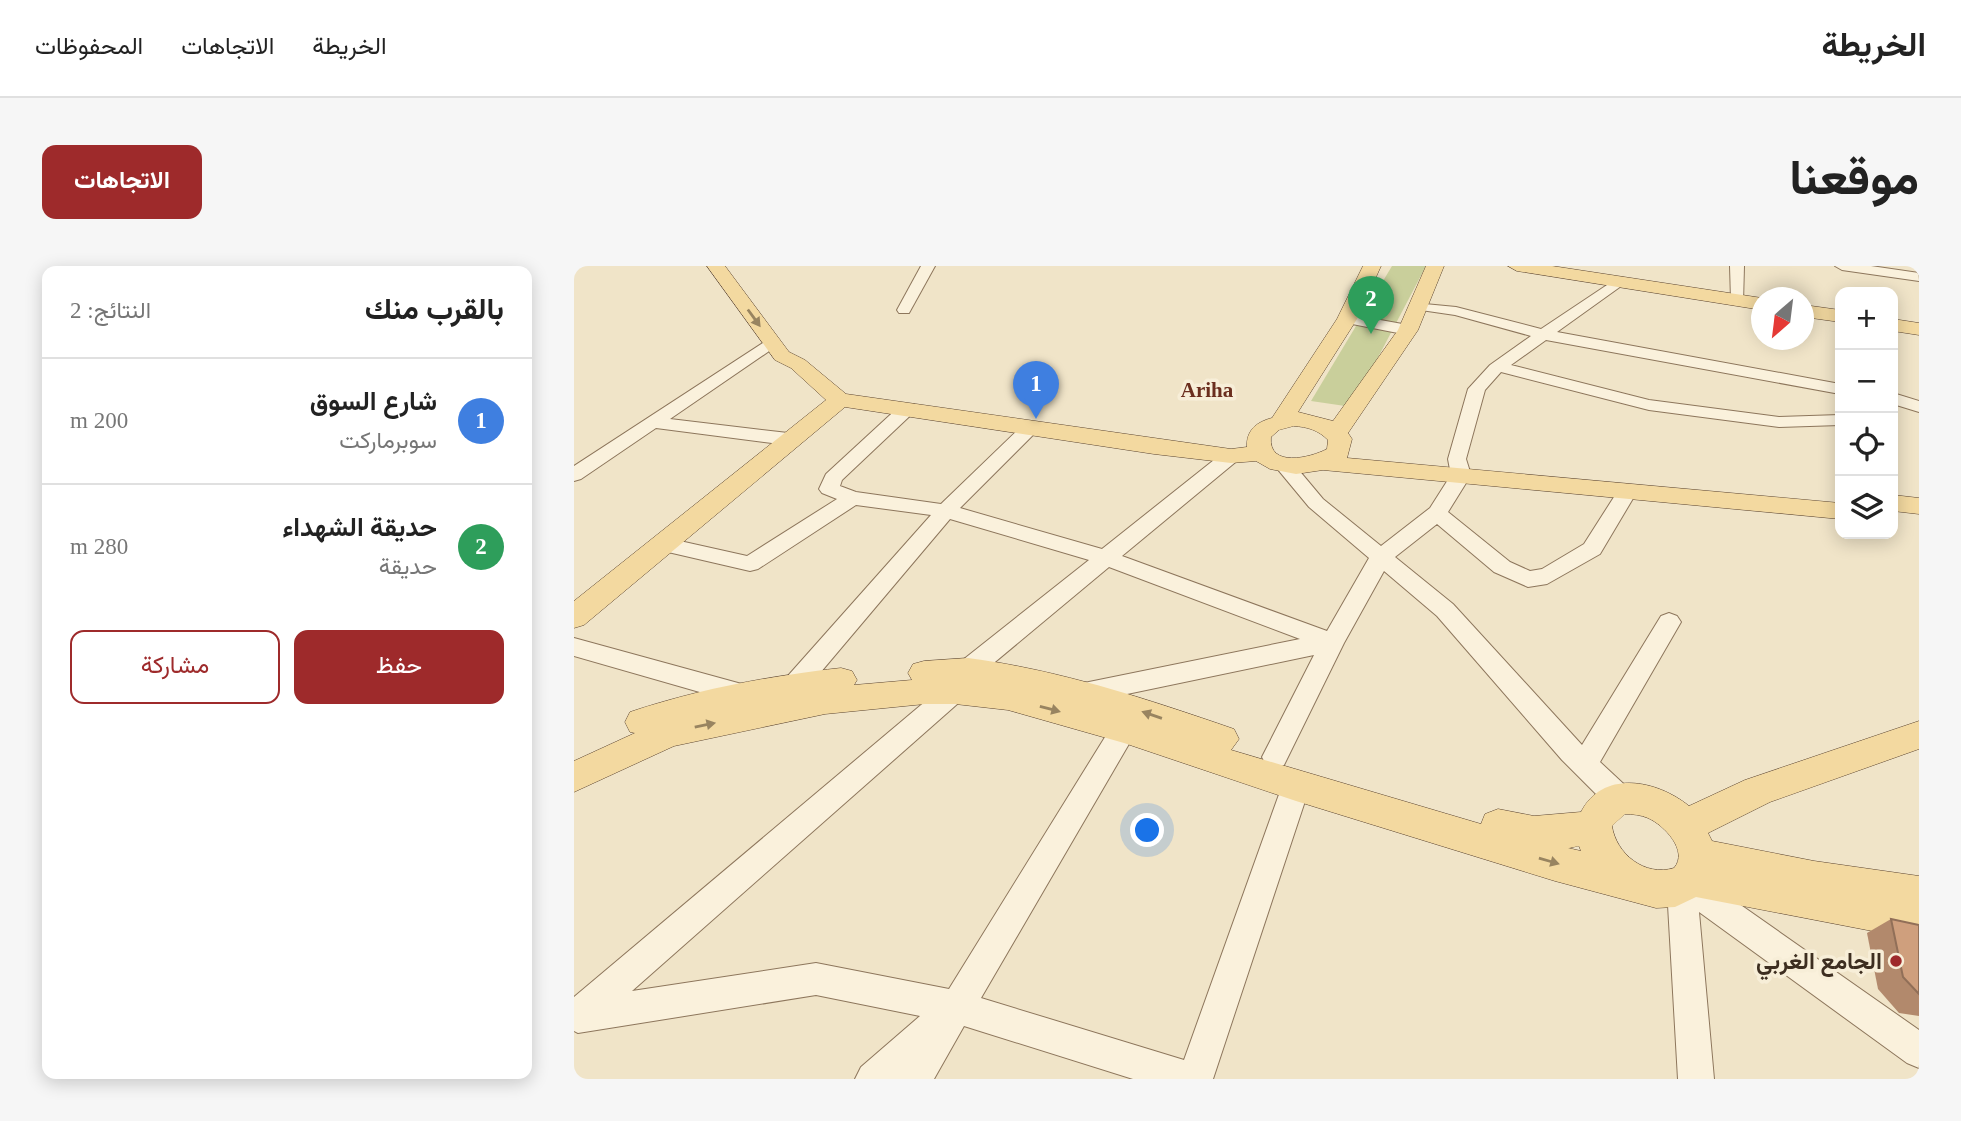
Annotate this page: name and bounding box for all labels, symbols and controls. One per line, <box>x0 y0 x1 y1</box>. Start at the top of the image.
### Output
text: الخريطة <box>1822 27 1926 63</box>
text: المحفوظات <box>35 33 143 59</box>
text: الاتجاهات <box>181 33 274 59</box>
text: الخريطة <box>312 33 387 59</box>
button: الاتجاهات <box>42 145 202 219</box>
text: موقعنا <box>1789 150 1919 205</box>
pin: 2 <box>1348 276 1394 334</box>
north arrow <box>1751 287 1814 350</box>
map controls <box>1835 287 1898 539</box>
button: + <box>1835 287 1898 350</box>
text: بالقرب منك <box>365 292 504 325</box>
text: النتائج: 2 <box>70 298 151 323</box>
one-way arrow <box>747 309 761 327</box>
button: − <box>1835 350 1898 413</box>
pin: 1 <box>1013 361 1059 419</box>
district label: Ariha <box>1181 378 1234 402</box>
text: شارع السوق <box>310 387 437 416</box>
text: 200 m <box>70 408 128 433</box>
text: 1 <box>475 408 487 433</box>
button: locate <box>1835 413 1898 476</box>
text: سوبرماركت <box>339 428 437 453</box>
button: layers <box>1835 476 1898 539</box>
text: حديقة الشهداء <box>282 513 437 542</box>
text: 280 m <box>70 534 128 559</box>
text: 2 <box>475 534 487 559</box>
text: حديقة <box>379 554 437 579</box>
button: مشاركة <box>70 630 280 704</box>
button: حفظ <box>294 630 504 704</box>
one-way arrow <box>1040 704 1061 714</box>
one-way arrow <box>1142 709 1163 720</box>
one-way arrow <box>694 720 716 731</box>
your location <box>1130 813 1164 847</box>
one-way arrow <box>1538 856 1560 867</box>
place label: الجامع الغربي <box>1756 949 1882 981</box>
marker: الجامع الغربي <box>1888 953 1904 969</box>

